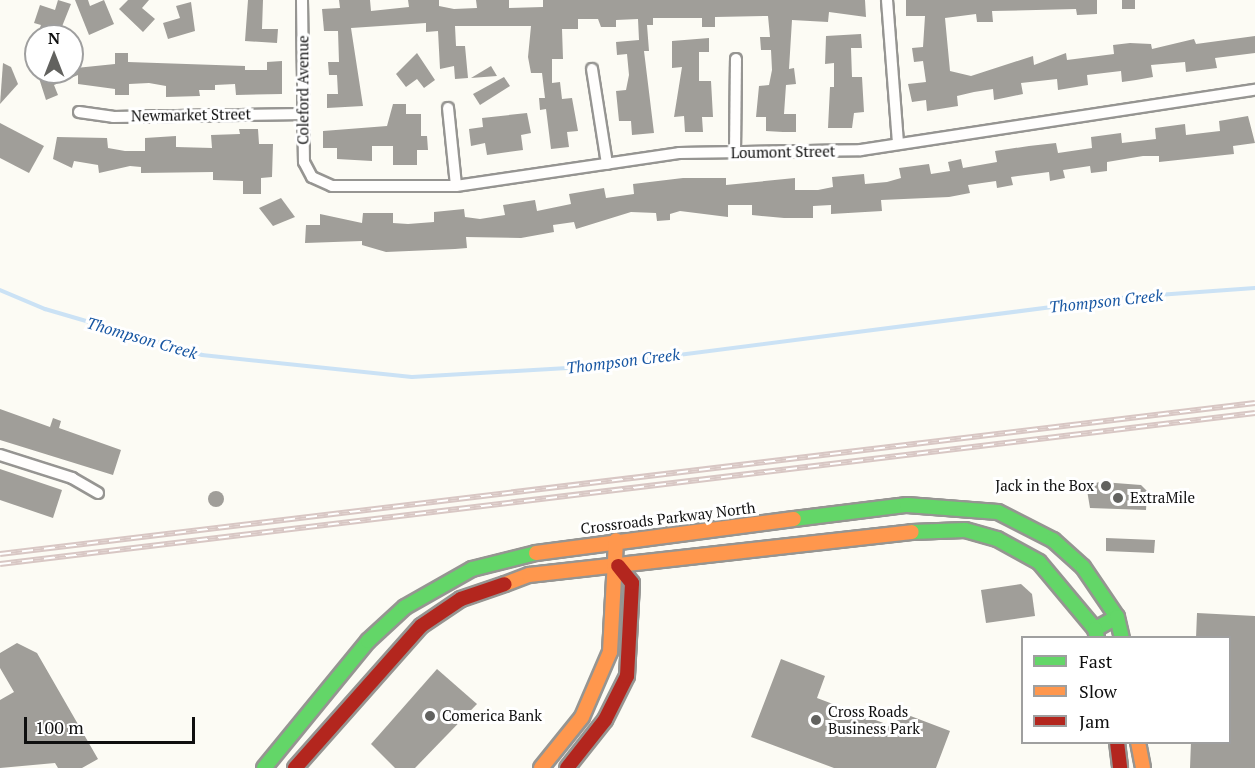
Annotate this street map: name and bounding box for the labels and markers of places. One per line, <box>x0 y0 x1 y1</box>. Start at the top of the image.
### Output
place label: Jack in the Box <box>995 477 1094 495</box>
marker: Jack in the Box <box>1099 479 1113 493</box>
place label: ExtraMile <box>1130 489 1195 507</box>
marker: ExtraMile <box>1111 491 1125 505</box>
place label: Cross Roads Business Park <box>828 702 920 737</box>
place label: Comerica Bank <box>442 707 542 725</box>
marker: Comerica Bank <box>423 709 437 723</box>
marker: Cross Roads Business Park <box>809 713 823 727</box>

